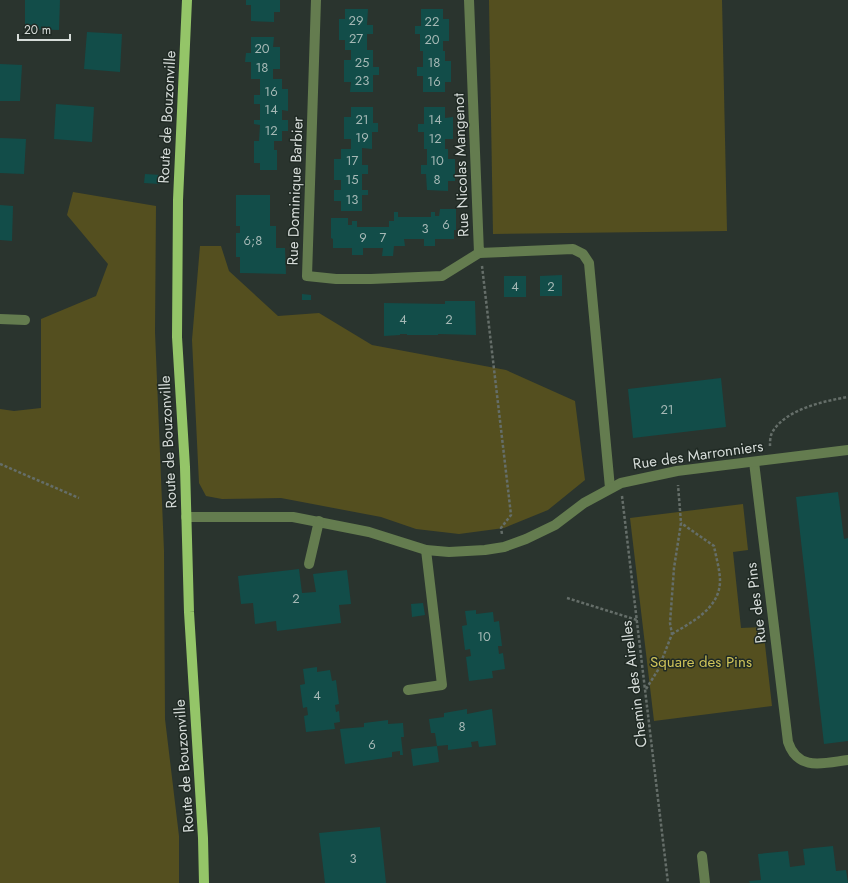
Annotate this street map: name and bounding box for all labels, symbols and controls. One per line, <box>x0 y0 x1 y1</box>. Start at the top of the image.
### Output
house number: 29 <box>349 11 363 30</box>
house number: 22 <box>425 12 439 31</box>
scale bar <box>18 16 70 42</box>
text: 20 m <box>24 21 51 39</box>
house number: 27 <box>349 29 363 48</box>
house number: 20 <box>424 30 440 49</box>
house number: 20 <box>254 39 270 58</box>
street label: Route de Bouzonville <box>153 50 181 184</box>
house number: 25 <box>355 53 369 72</box>
house number: 18 <box>428 53 440 72</box>
house number: 18 <box>256 58 268 77</box>
house number: 23 <box>355 71 369 90</box>
house number: 16 <box>427 72 441 91</box>
house number: 16 <box>264 82 278 101</box>
street label: Rue Nicolas Mangenot <box>447 92 475 237</box>
house number: 14 <box>264 100 278 119</box>
house number: 21 <box>355 110 369 129</box>
house number: 14 <box>428 110 442 129</box>
street label: Rue Dominique Barbier <box>281 115 309 266</box>
house number: 12 <box>264 121 278 140</box>
house number: 19 <box>355 128 369 147</box>
house number: 12 <box>428 129 442 148</box>
house number: 17 <box>346 151 359 170</box>
house number: 10 <box>430 151 444 170</box>
house number: 15 <box>345 170 359 189</box>
house number: 8 <box>433 170 441 189</box>
house number: 13 <box>346 190 358 209</box>
house number: 6 <box>442 215 450 234</box>
house number: 3 <box>421 219 429 238</box>
house number: 9 <box>359 228 367 247</box>
house number: 7 <box>380 228 387 247</box>
house number: 6;8 <box>244 231 262 250</box>
house number: 4 <box>511 277 519 296</box>
house number: 2 <box>547 277 555 296</box>
house number: 4 <box>399 310 407 329</box>
house number: 2 <box>445 310 453 329</box>
street label: Route de Bouzonville <box>154 375 182 509</box>
house number: 21 <box>660 400 674 419</box>
street label: Rue des Marronniers <box>631 435 765 475</box>
street label: Rue des Pins <box>740 561 772 645</box>
house number: 2 <box>292 589 300 608</box>
street label: Chemin des Airelles <box>615 619 653 749</box>
house number: 10 <box>477 627 491 646</box>
park label: Square des Pins <box>650 651 752 673</box>
house number: 4 <box>313 686 321 705</box>
street label: Route de Bouzonville <box>168 698 200 833</box>
house number: 8 <box>458 717 466 736</box>
house number: 6 <box>368 735 376 754</box>
house number: 3 <box>349 849 357 868</box>

